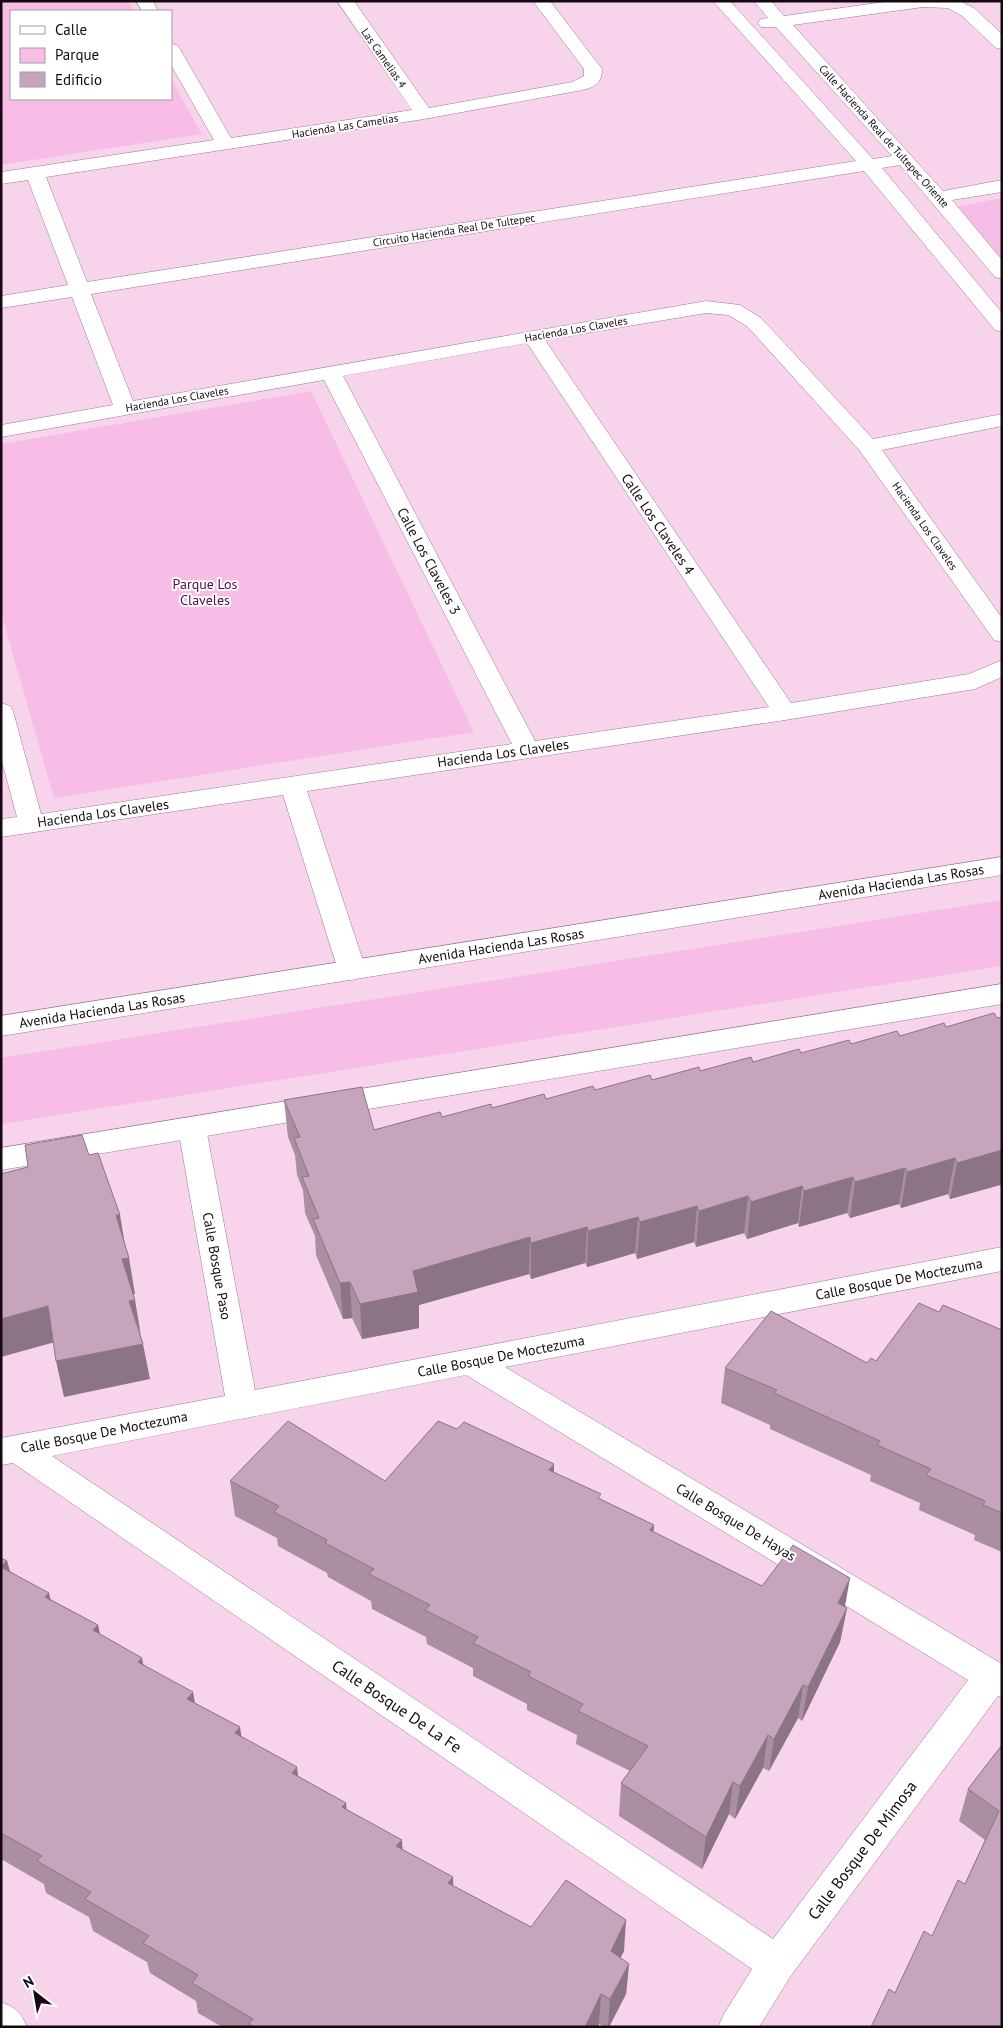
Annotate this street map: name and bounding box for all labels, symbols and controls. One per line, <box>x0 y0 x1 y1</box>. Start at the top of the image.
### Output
legend <box>10 10 172 100</box>
text: Calle <box>55 20 87 39</box>
street label: Las Camelias 4 <box>358 25 410 91</box>
text: Parque <box>55 45 99 64</box>
street label: Calle Hacienda Real de Tultepec Oriente <box>816 62 952 211</box>
text: Edificio <box>55 70 102 89</box>
street label: Hacienda Las Camelias <box>291 111 400 141</box>
street label: Circuito Hacienda Real De Tultepec <box>372 210 536 250</box>
street label: Hacienda Los Claveles <box>523 313 629 345</box>
street label: Hacienda Los Claveles <box>124 383 230 415</box>
street label: Calle Los Claveles 4 <box>617 470 699 578</box>
street label: Hacienda Los Claveles <box>889 479 961 573</box>
street label: Calle Los Claveles 3 <box>393 504 465 618</box>
park label: Parque Los Claveles <box>173 575 237 609</box>
street label: Hacienda Los Claveles <box>436 735 570 771</box>
street label: Hacienda Los Claveles <box>36 795 170 831</box>
street label: Avenida Hacienda Las Rosas <box>817 860 985 904</box>
street label: Avenida Hacienda Las Rosas <box>417 924 585 968</box>
street label: Avenida Hacienda Las Rosas <box>18 988 186 1032</box>
street label: Calle Bosque Paso <box>199 1211 235 1321</box>
street label: Calle Bosque De Moctezuma <box>814 1254 984 1304</box>
street label: Calle Bosque De Moctezuma <box>416 1331 586 1381</box>
street label: Calle Bosque De Moctezuma <box>19 1407 189 1457</box>
street label: Calle Bosque De Hayas <box>673 1479 799 1565</box>
street label: Calle Bosque De La Fe <box>328 1655 466 1757</box>
street label: Calle Bosque De Mimosa <box>803 1777 921 1923</box>
north arrow <box>10 1968 60 2018</box>
text: N <box>20 1972 37 1992</box>

